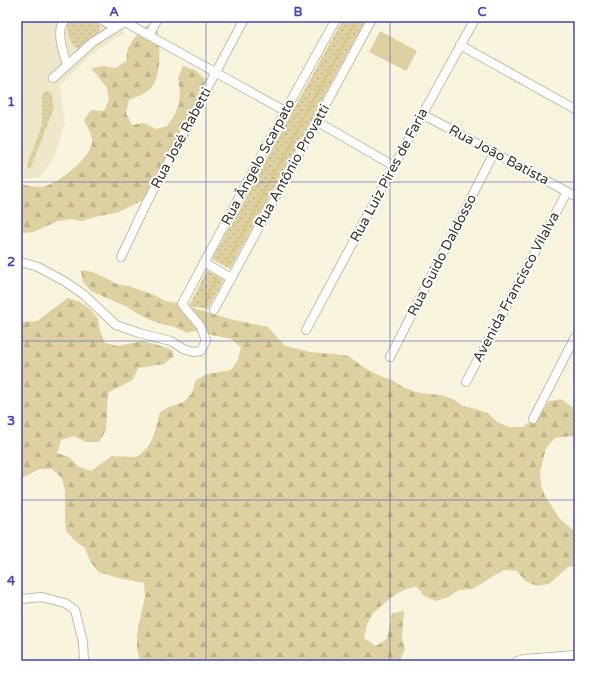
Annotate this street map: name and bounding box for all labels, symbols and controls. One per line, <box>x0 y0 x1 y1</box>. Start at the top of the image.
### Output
text: A <box>109 4 119 20</box>
text: B <box>293 4 303 20</box>
text: C <box>477 4 487 20</box>
street label: Rua José Rabetti <box>147 85 215 191</box>
text: 1 <box>7 94 15 110</box>
street label: Rua Ângelo Scarpato <box>217 96 299 228</box>
street label: Rua Antônio Provatti <box>251 101 333 231</box>
street label: Rua Luiz Pires de Faria <box>346 105 432 245</box>
street label: Rua João Batista <box>446 121 552 189</box>
street label: Rua Guido Daldosso <box>404 191 480 319</box>
street label: Avenida Francisco Vilalva <box>469 209 563 365</box>
text: 2 <box>7 254 15 270</box>
text: 3 <box>7 413 15 429</box>
text: 4 <box>7 573 16 589</box>

